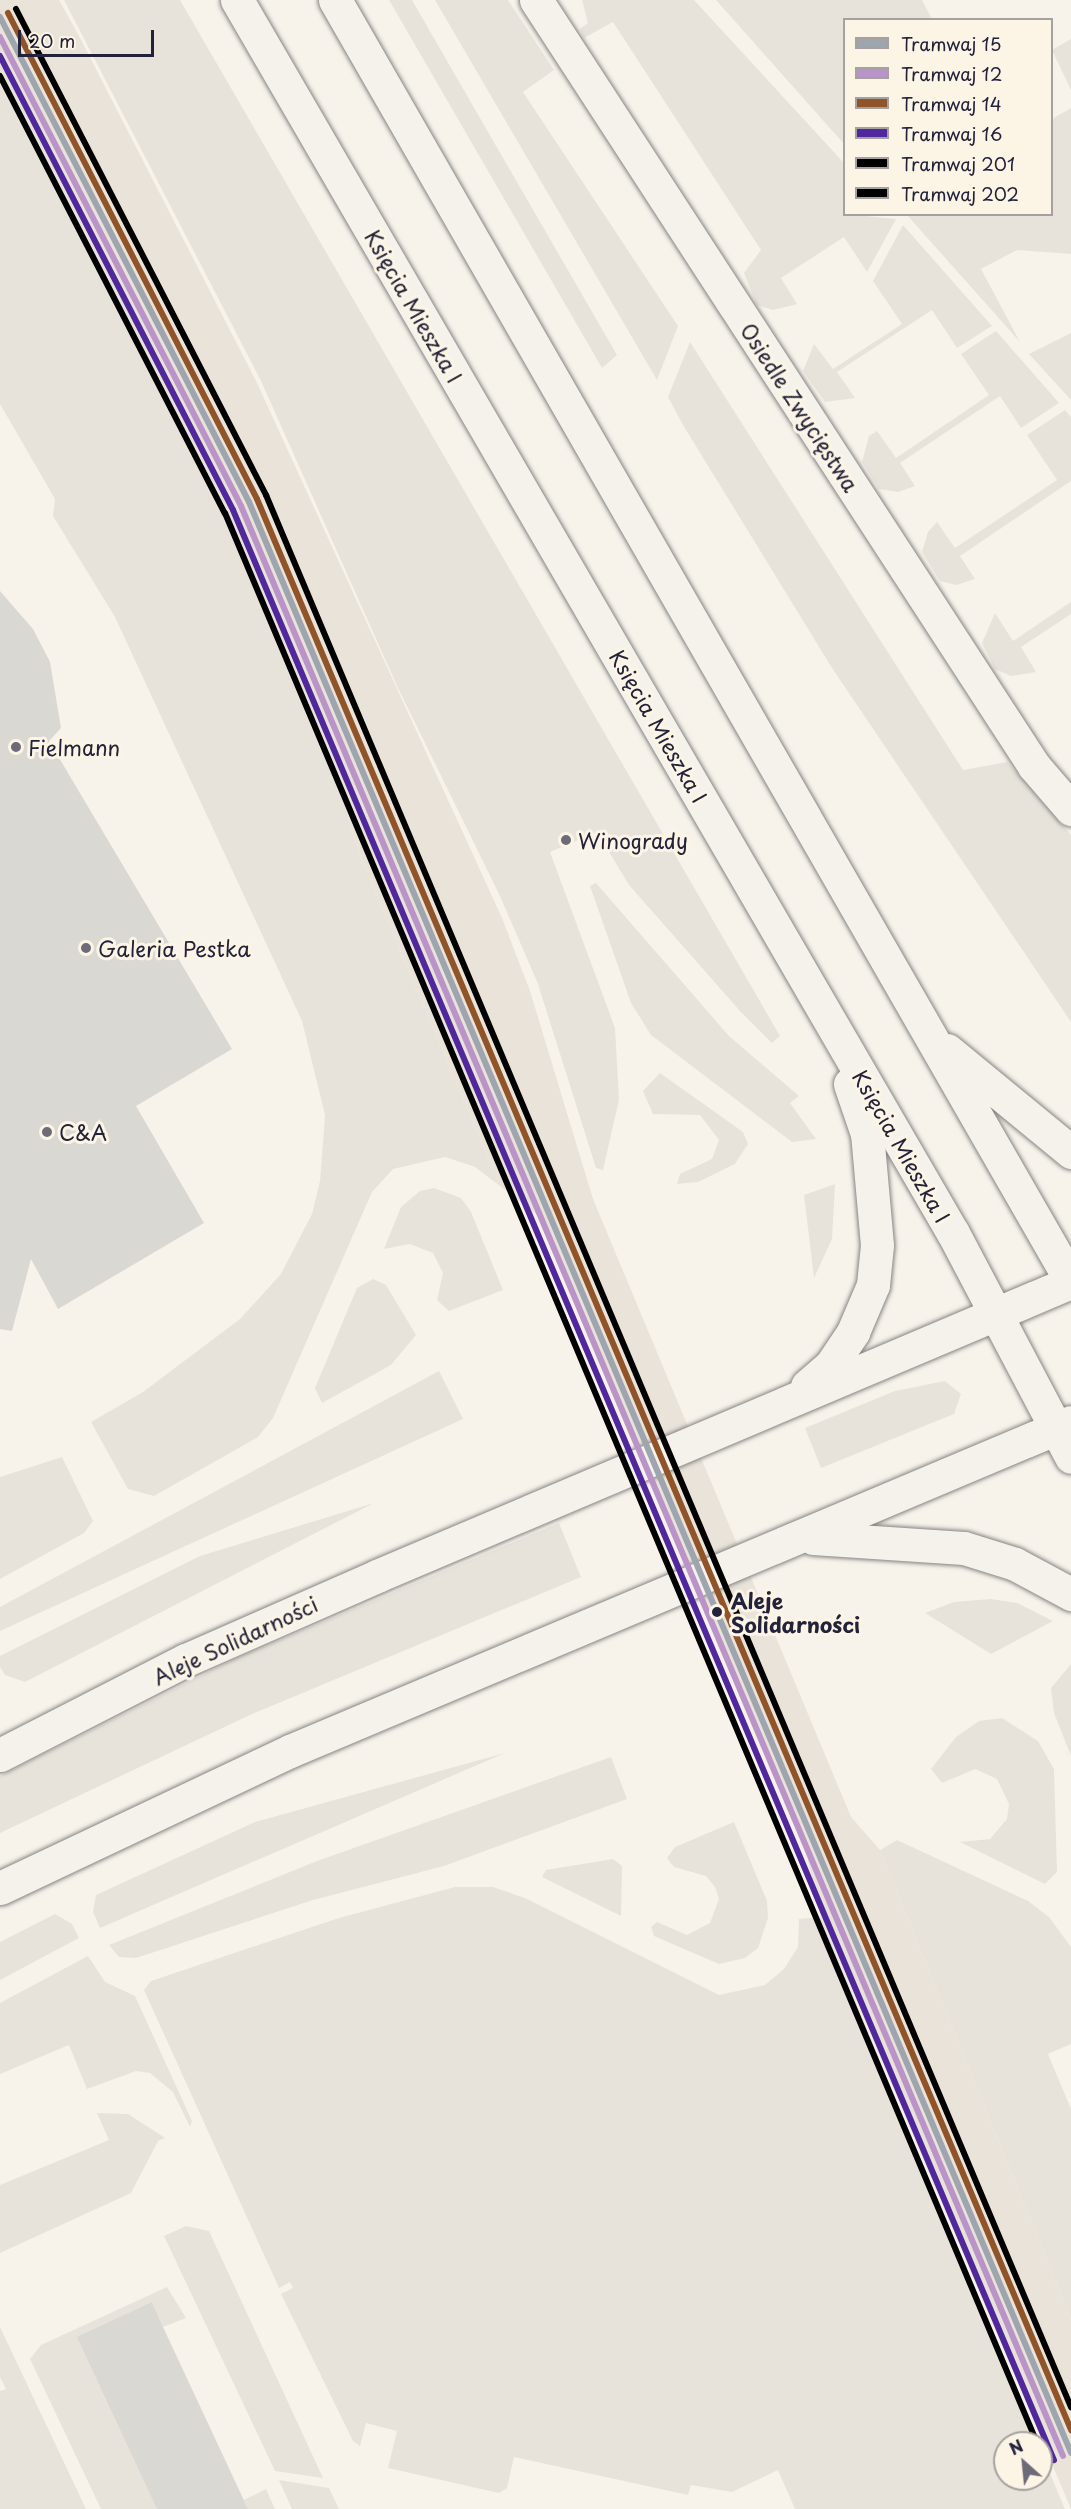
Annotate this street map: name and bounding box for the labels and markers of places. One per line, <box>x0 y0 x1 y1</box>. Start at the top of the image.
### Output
place label: Fielmann <box>28 734 120 760</box>
marker: Fielmann <box>9 740 23 754</box>
place label: Winogrady <box>578 827 688 853</box>
marker: Winogrady <box>559 833 573 847</box>
place label: Galeria Pestka <box>98 935 249 961</box>
marker: Galeria Pestka <box>79 941 93 955</box>
place label: C&A <box>59 1119 107 1145</box>
marker: C&A <box>40 1125 54 1139</box>
place label: Aleje Solidarności <box>731 1587 860 1637</box>
marker: Aleje Solidarności <box>708 1603 726 1621</box>

